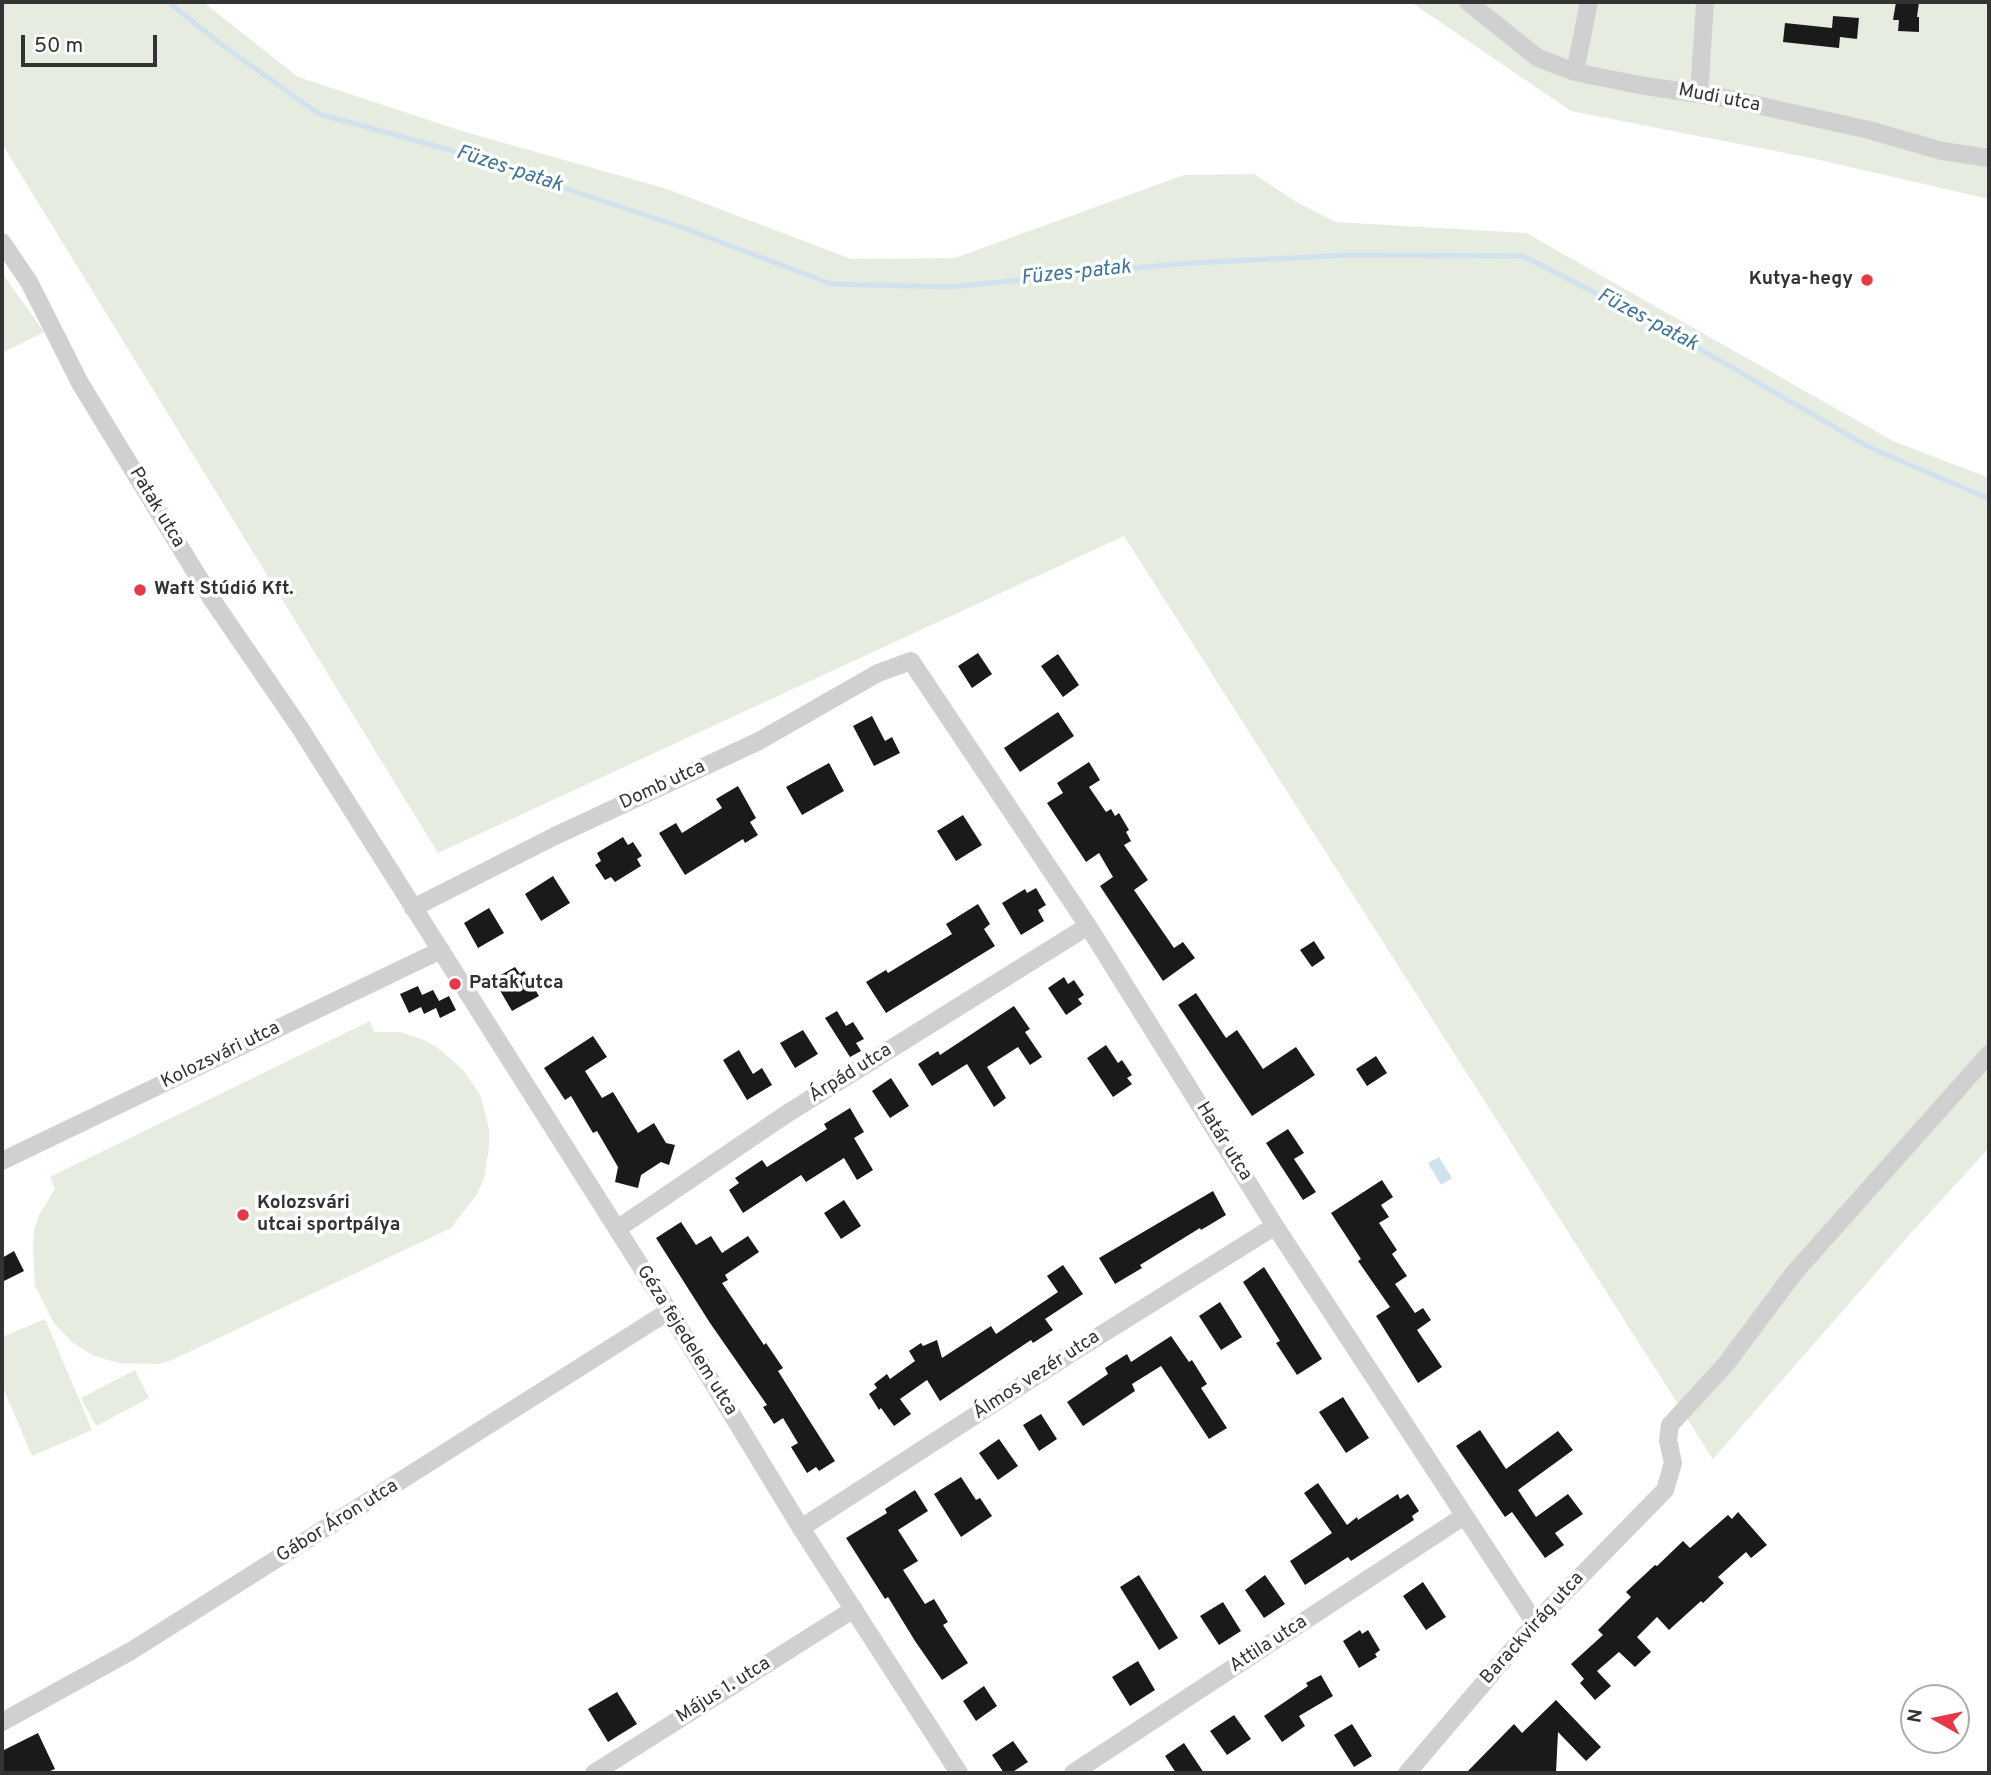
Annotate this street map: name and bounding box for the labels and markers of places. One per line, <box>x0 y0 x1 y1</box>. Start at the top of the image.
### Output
place label: Kutya-hegy <box>1749 269 1853 291</box>
marker: Kutya-hegy <box>1859 272 1875 288</box>
place label: Waft Stúdió Kft. <box>154 579 294 601</box>
marker: Waft Stúdió Kft. <box>132 582 148 598</box>
place label: Patak utca <box>469 973 564 995</box>
marker: Patak utca <box>447 976 463 992</box>
place label: Kolozsvári utcai sportpálya <box>257 1193 400 1237</box>
marker: Kolozsvári utcai sportpálya <box>235 1207 251 1223</box>

